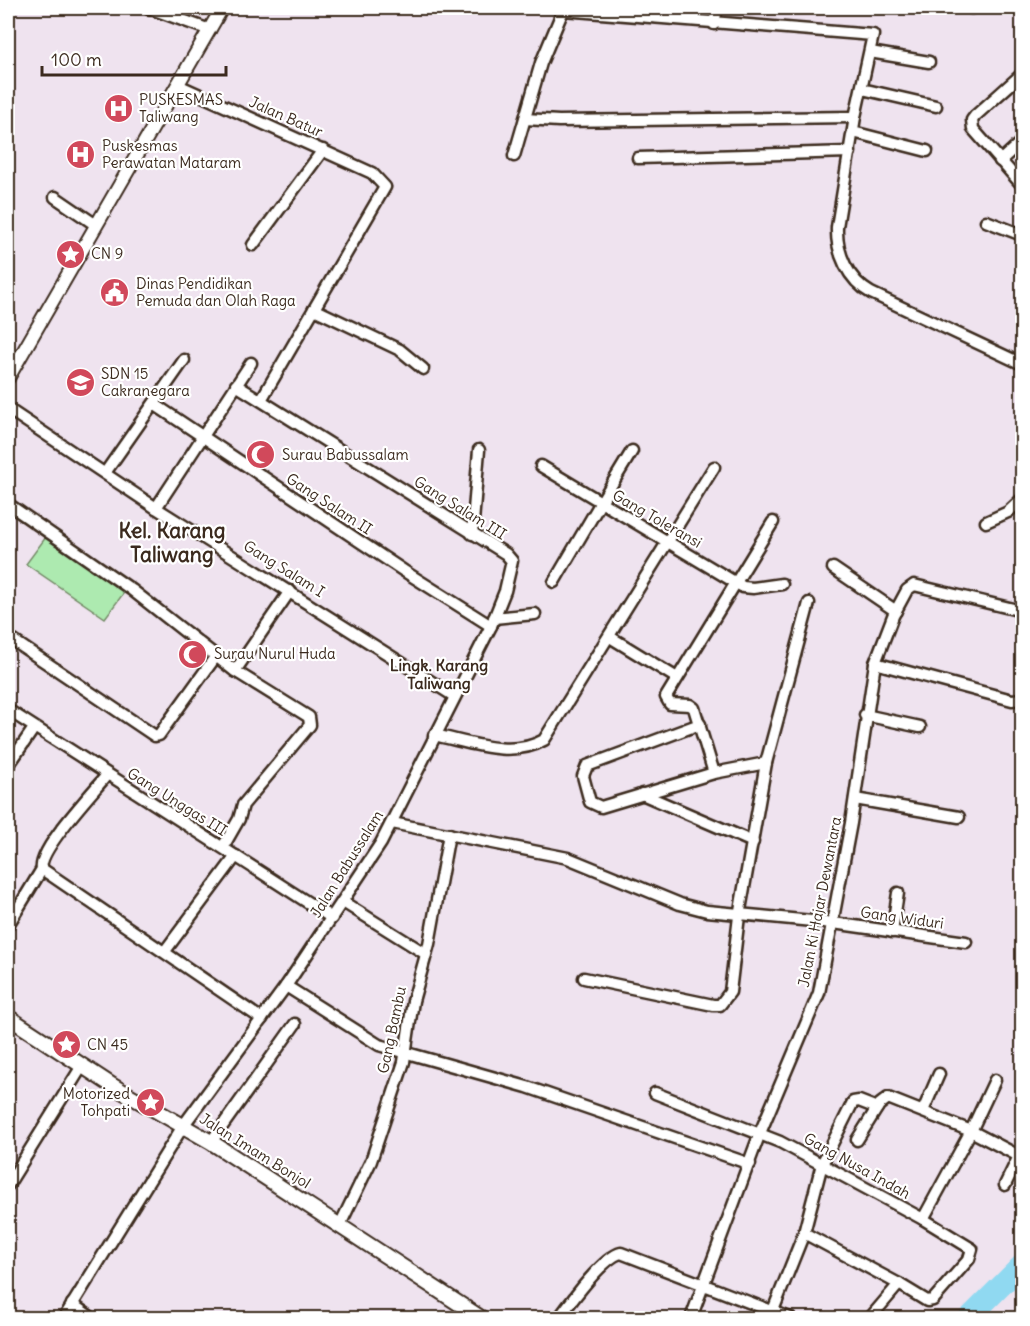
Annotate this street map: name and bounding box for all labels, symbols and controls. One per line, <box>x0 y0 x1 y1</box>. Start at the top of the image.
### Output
scale bar <box>42 39 226 77</box>
text: 100 m <box>51 48 102 71</box>
place label: PUSKESMAS Taliwang <box>139 90 223 126</box>
street label: Jalan Batur <box>246 92 326 141</box>
hospital icon: PUSKESMAS Taliwang <box>102 93 134 125</box>
place label: Puskesmas Perawatan Mataram <box>102 136 241 172</box>
hospital icon: Puskesmas Perawatan Mataram <box>65 139 97 171</box>
place icon: CN 9 <box>54 238 86 270</box>
place label: CN 9 <box>91 244 123 263</box>
place label: Dinas Pendidikan Pemuda dan Olah Raga <box>136 274 296 310</box>
public building icon: Dinas Pendidikan Pemuda dan Olah Raga <box>99 277 131 309</box>
place label: SDN 15 Cakranegara <box>101 364 190 400</box>
school or university icon: SDN 15 Cakranegara <box>64 367 96 399</box>
mosque icon: Surau Babussalam <box>245 439 277 471</box>
place label: Surau Babussalam <box>282 445 409 464</box>
street label: Gang Salam II <box>283 469 376 538</box>
street label: Gang Salam III <box>411 472 510 544</box>
street label: Gang Toleransi <box>609 485 705 552</box>
district label: Kel. Karang Taliwang <box>119 517 225 568</box>
street label: Gang Salam I <box>240 536 328 601</box>
mosque icon: Surau Nurul Huda <box>177 638 209 670</box>
place label: Surau Nurul Huda <box>214 644 336 663</box>
district label: Lingk. Karang Taliwang <box>390 655 488 694</box>
street label: Gang Unggas III <box>124 763 231 840</box>
street label: Jalan Babussalam <box>306 807 387 921</box>
street label: Jalan Ki Hajar Dewantara <box>794 815 845 989</box>
street label: Gang Widuri <box>859 902 945 933</box>
street label: Gang Bambu <box>373 984 410 1075</box>
place icon: CN 45 <box>50 1029 82 1061</box>
place label: CN 45 <box>87 1035 128 1054</box>
place label: Motorized Tohpati <box>63 1084 130 1120</box>
place icon: Motorized Tohpati <box>135 1087 167 1119</box>
street label: Jalan Imam Bonjol <box>196 1109 314 1192</box>
street label: Gang Nusa Indah <box>801 1128 914 1203</box>

